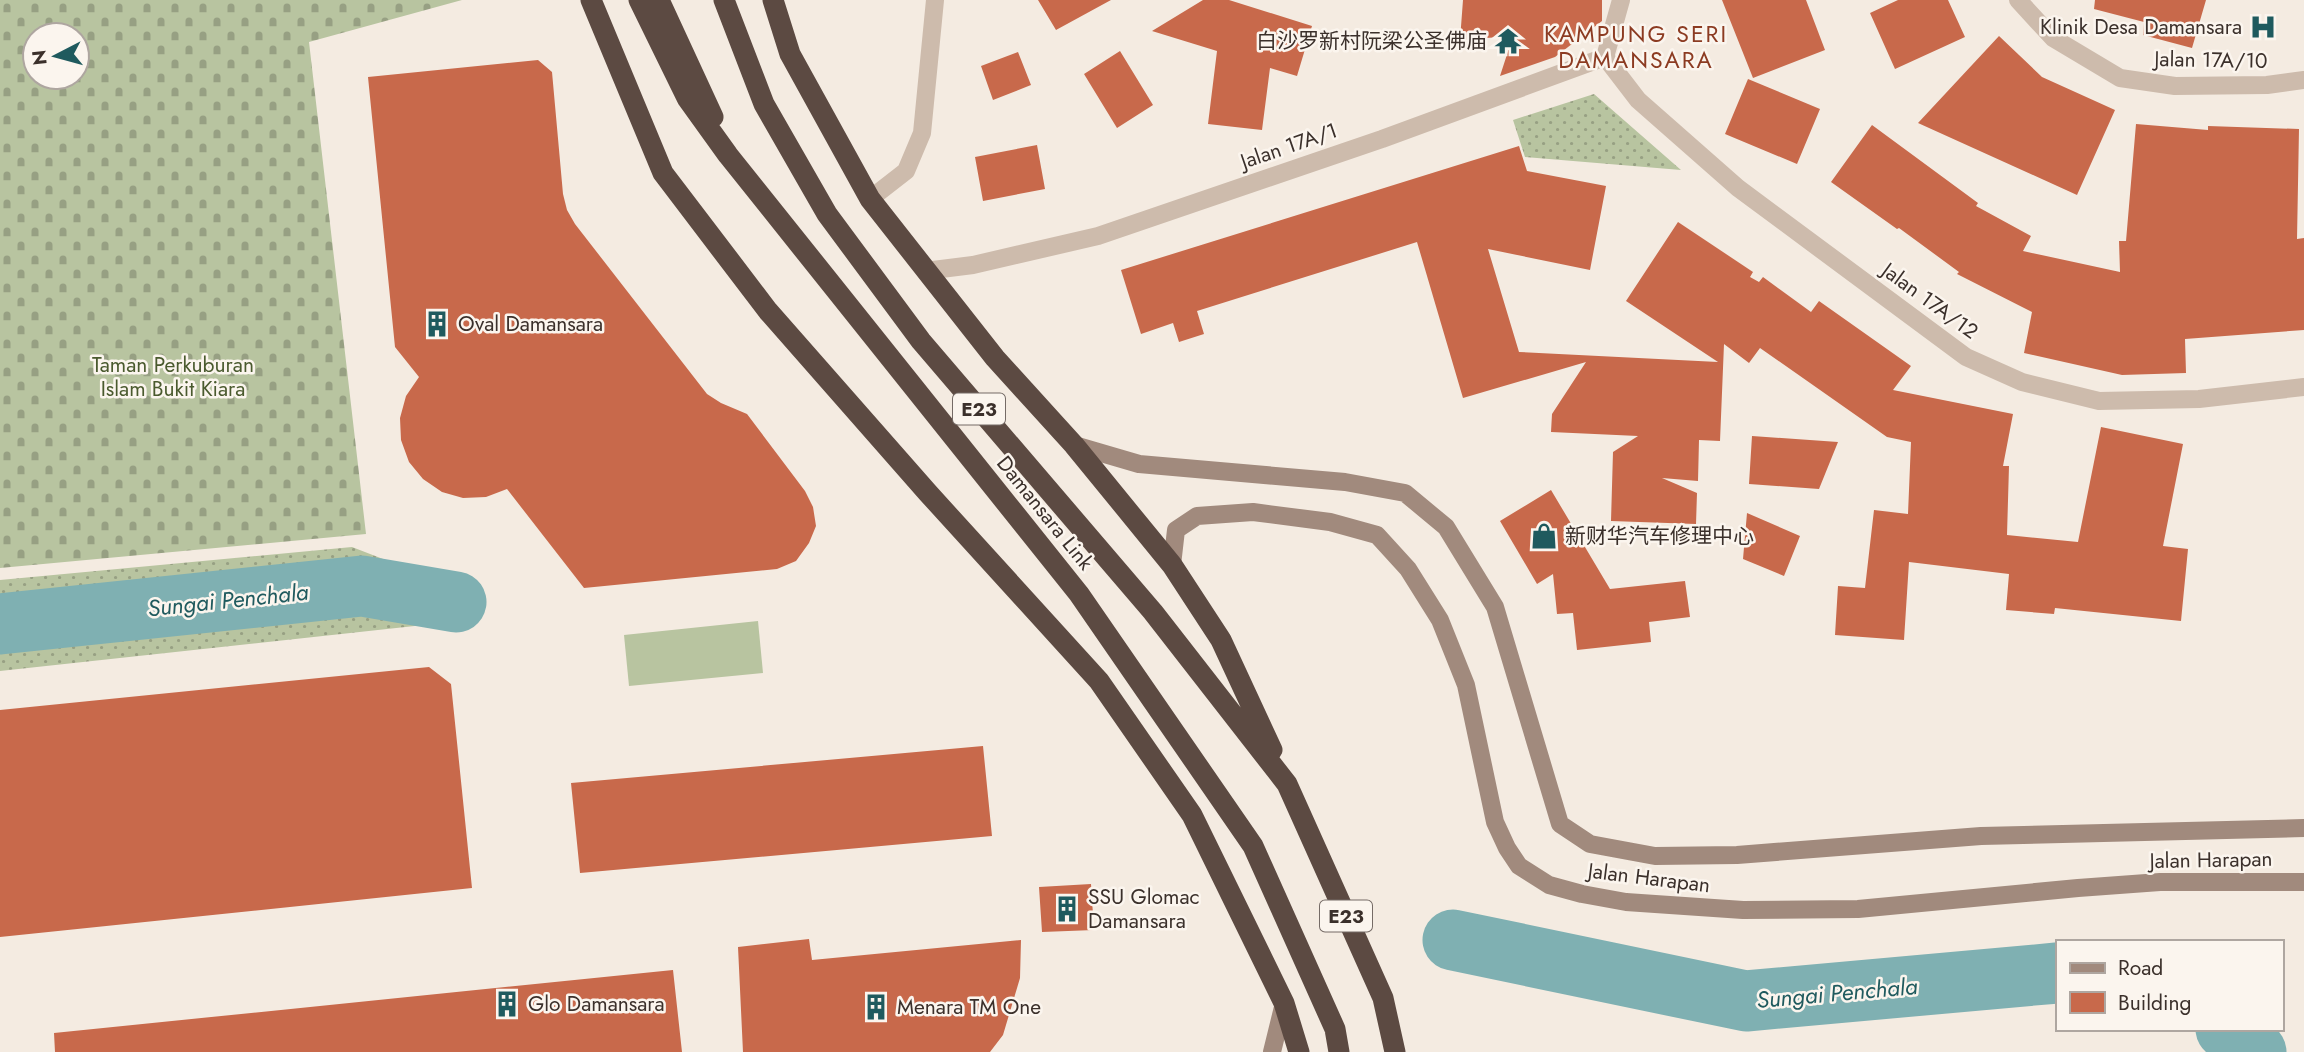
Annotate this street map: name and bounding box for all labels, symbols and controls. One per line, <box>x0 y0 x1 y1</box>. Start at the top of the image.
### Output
place label: Klinik Desa Damansara <box>2040 12 2242 42</box>
hospital icon: Klinik Desa Damansara <box>2248 12 2278 42</box>
district label: KAMPUNG SERI DAMANSARA <box>1544 17 1728 77</box>
north arrow <box>21 21 91 91</box>
place label: 白沙罗新村阮梁公圣佛庙 <box>1256 26 1487 56</box>
temple icon: 白沙罗新村阮梁公圣佛庙 <box>1493 26 1523 56</box>
street label: Jalan 17A/10 <box>2151 44 2268 76</box>
text: N <box>25 49 54 67</box>
street label: Jalan 17A/1 <box>1234 115 1341 178</box>
street label: Jalan 17A/12 <box>1873 254 1984 346</box>
building icon: Oval Damansara <box>422 309 452 339</box>
place label: Oval Damansara <box>458 309 603 339</box>
park label: Taman Perkuburan Islam Bukit Kiara <box>92 350 254 404</box>
road number: E23 <box>953 394 1005 424</box>
street label: Damansara Link <box>990 449 1101 577</box>
shop icon: 新财华汽车修理中心 <box>1529 521 1559 551</box>
place label: 新财华汽车修理中心 <box>1565 521 1754 551</box>
water label: Sungai Penchala <box>146 575 310 625</box>
street label: Jalan Harapan <box>2146 844 2273 876</box>
street label: Jalan Harapan <box>1583 855 1712 900</box>
place label: SSU Glomac Damansara <box>1088 882 1200 936</box>
building icon: SSU Glomac Damansara <box>1052 894 1082 924</box>
road number: E23 <box>1320 900 1372 932</box>
legend <box>2056 940 2283 1031</box>
text: Road <box>2118 953 2163 983</box>
water label: Sungai Penchala <box>1755 969 1919 1017</box>
text: Building <box>2118 988 2191 1018</box>
building icon: Glo Damansara <box>492 989 522 1019</box>
place label: Glo Damansara <box>528 989 665 1019</box>
building icon: Menara TM One <box>861 992 891 1022</box>
place label: Menara TM One <box>897 992 1041 1022</box>

